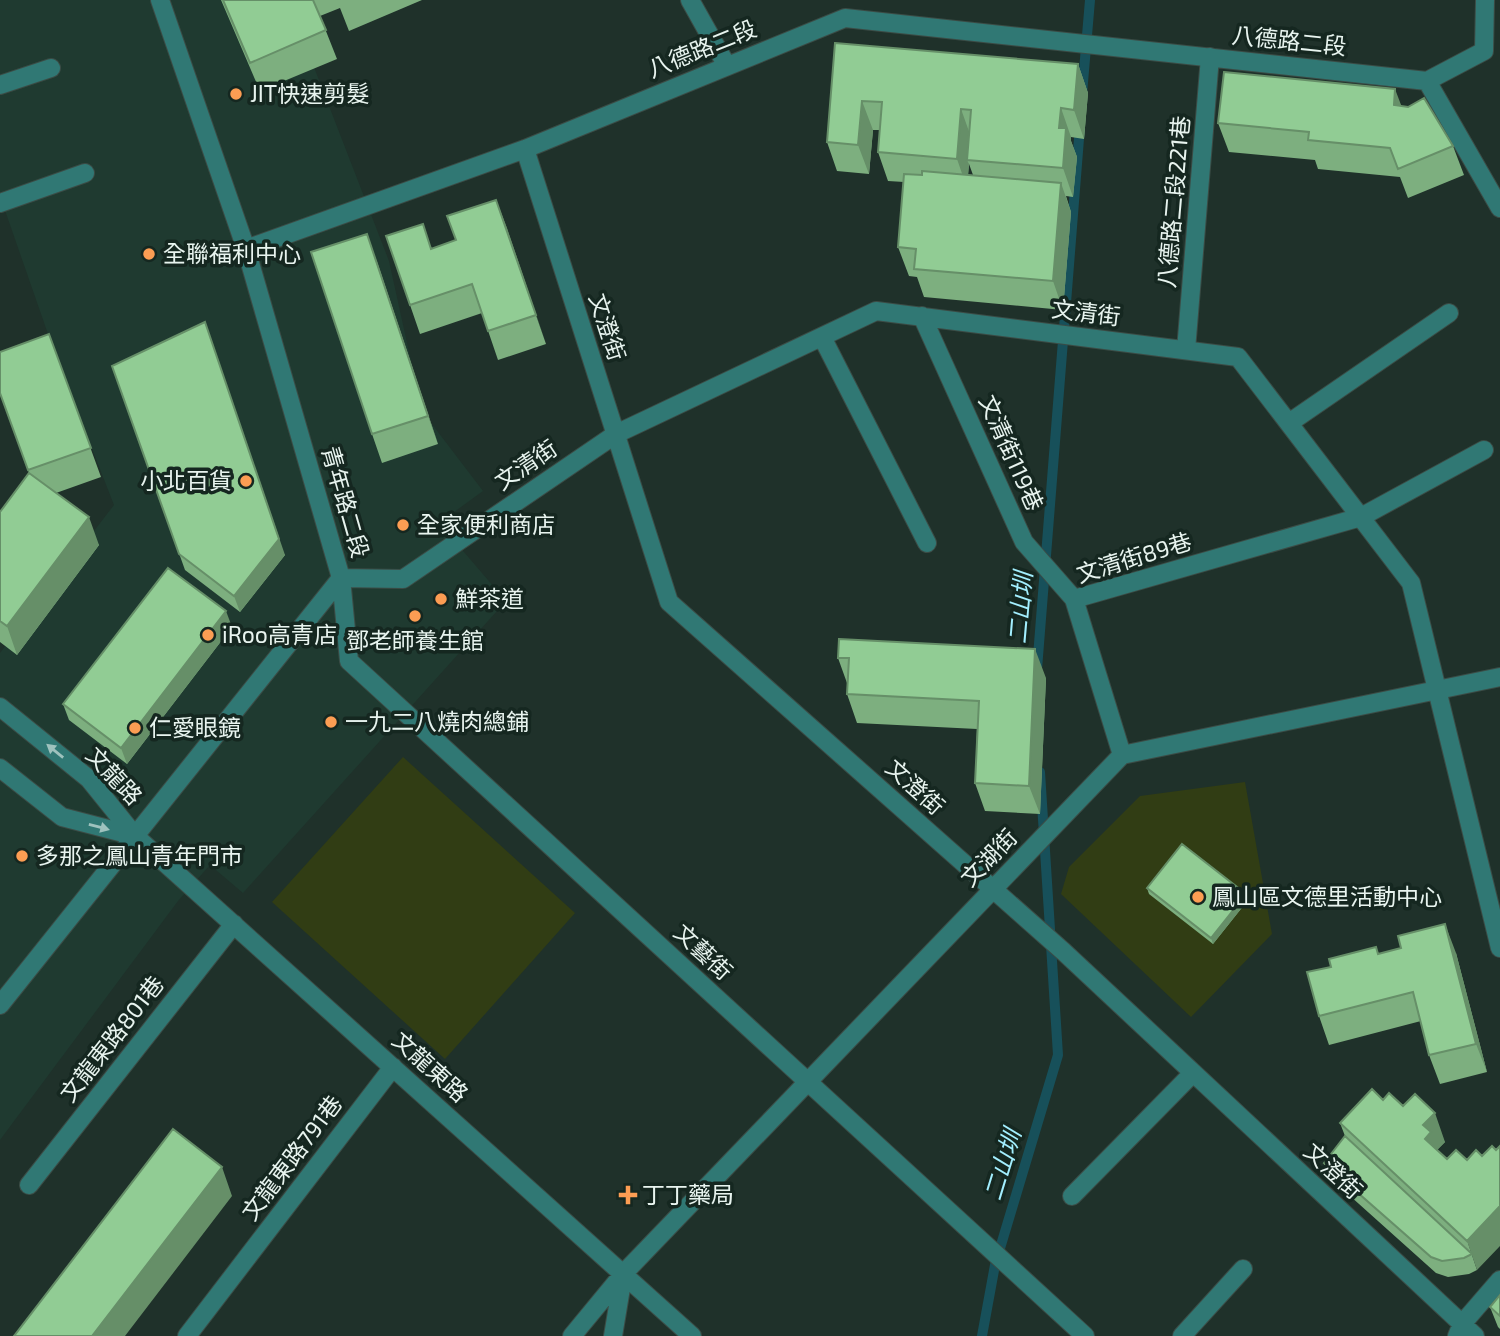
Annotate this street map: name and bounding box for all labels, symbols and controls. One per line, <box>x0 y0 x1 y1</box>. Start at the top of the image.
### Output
street label: 八德路二段 <box>643 14 760 83</box>
street label: 八德路二段 <box>1230 20 1348 60</box>
place label: JIT快速剪髮 <box>250 79 369 107</box>
marker: JIT快速剪髮 <box>228 86 244 102</box>
street label: 八德路二段221巷 <box>1152 115 1194 289</box>
place label: 全聯福利中心 <box>163 239 301 267</box>
marker: 全聯福利中心 <box>141 246 157 262</box>
street label: 文澄街 <box>584 290 632 364</box>
street label: 文清街 <box>1050 294 1122 330</box>
street label: 文清街119巷 <box>974 391 1050 515</box>
street label: 文清街 <box>489 433 562 495</box>
street label: 青年路二段 <box>317 443 375 561</box>
place label: 小北百貨 <box>140 466 232 494</box>
marker: 小北百貨 <box>238 473 254 489</box>
place label: 全家便利商店 <box>417 510 555 538</box>
marker: 全家便利商店 <box>395 517 411 533</box>
street label: 文清街89巷 <box>1073 526 1195 588</box>
water label: 二山圳 <box>1002 568 1037 645</box>
place label: 鮮茶道 <box>455 584 524 612</box>
marker: 鮮茶道 <box>433 591 449 607</box>
marker: 鄧老師養生館 <box>407 608 423 624</box>
place label: iRoo高青店 <box>222 620 337 648</box>
place label: 鄧老師養生館 <box>346 626 484 654</box>
marker: iRoo高青店 <box>200 627 216 643</box>
place label: 一九二八燒肉總鋪 <box>345 707 529 735</box>
place label: 仁愛眼鏡 <box>149 713 241 741</box>
marker: 一九二八燒肉總鋪 <box>323 714 339 730</box>
marker: 仁愛眼鏡 <box>127 720 143 736</box>
street label: 文龍路 <box>81 741 148 810</box>
one-way arrow <box>46 744 64 759</box>
street label: 文澄街 <box>881 753 951 820</box>
one-way arrow <box>88 822 110 833</box>
street label: 文湖街 <box>954 823 1022 892</box>
place label: 多那之鳳山青年門市 <box>36 841 243 869</box>
marker: 多那之鳳山青年門市 <box>14 848 30 864</box>
place label: 鳳山區文德里活動中心 <box>1212 882 1442 910</box>
marker: 鳳山區文德里活動中心 <box>1190 889 1206 905</box>
street label: 文藝街 <box>669 918 738 985</box>
street label: 文龍東路801巷 <box>53 970 169 1107</box>
street label: 文龍東路 <box>387 1025 474 1107</box>
street label: 文龍東路791巷 <box>235 1089 347 1225</box>
water label: 二山圳 <box>977 1123 1027 1203</box>
street label: 文澄街 <box>1299 1137 1368 1204</box>
place label: 丁丁藥局 <box>642 1180 734 1208</box>
marker: 丁丁藥局 <box>620 1187 636 1203</box>

